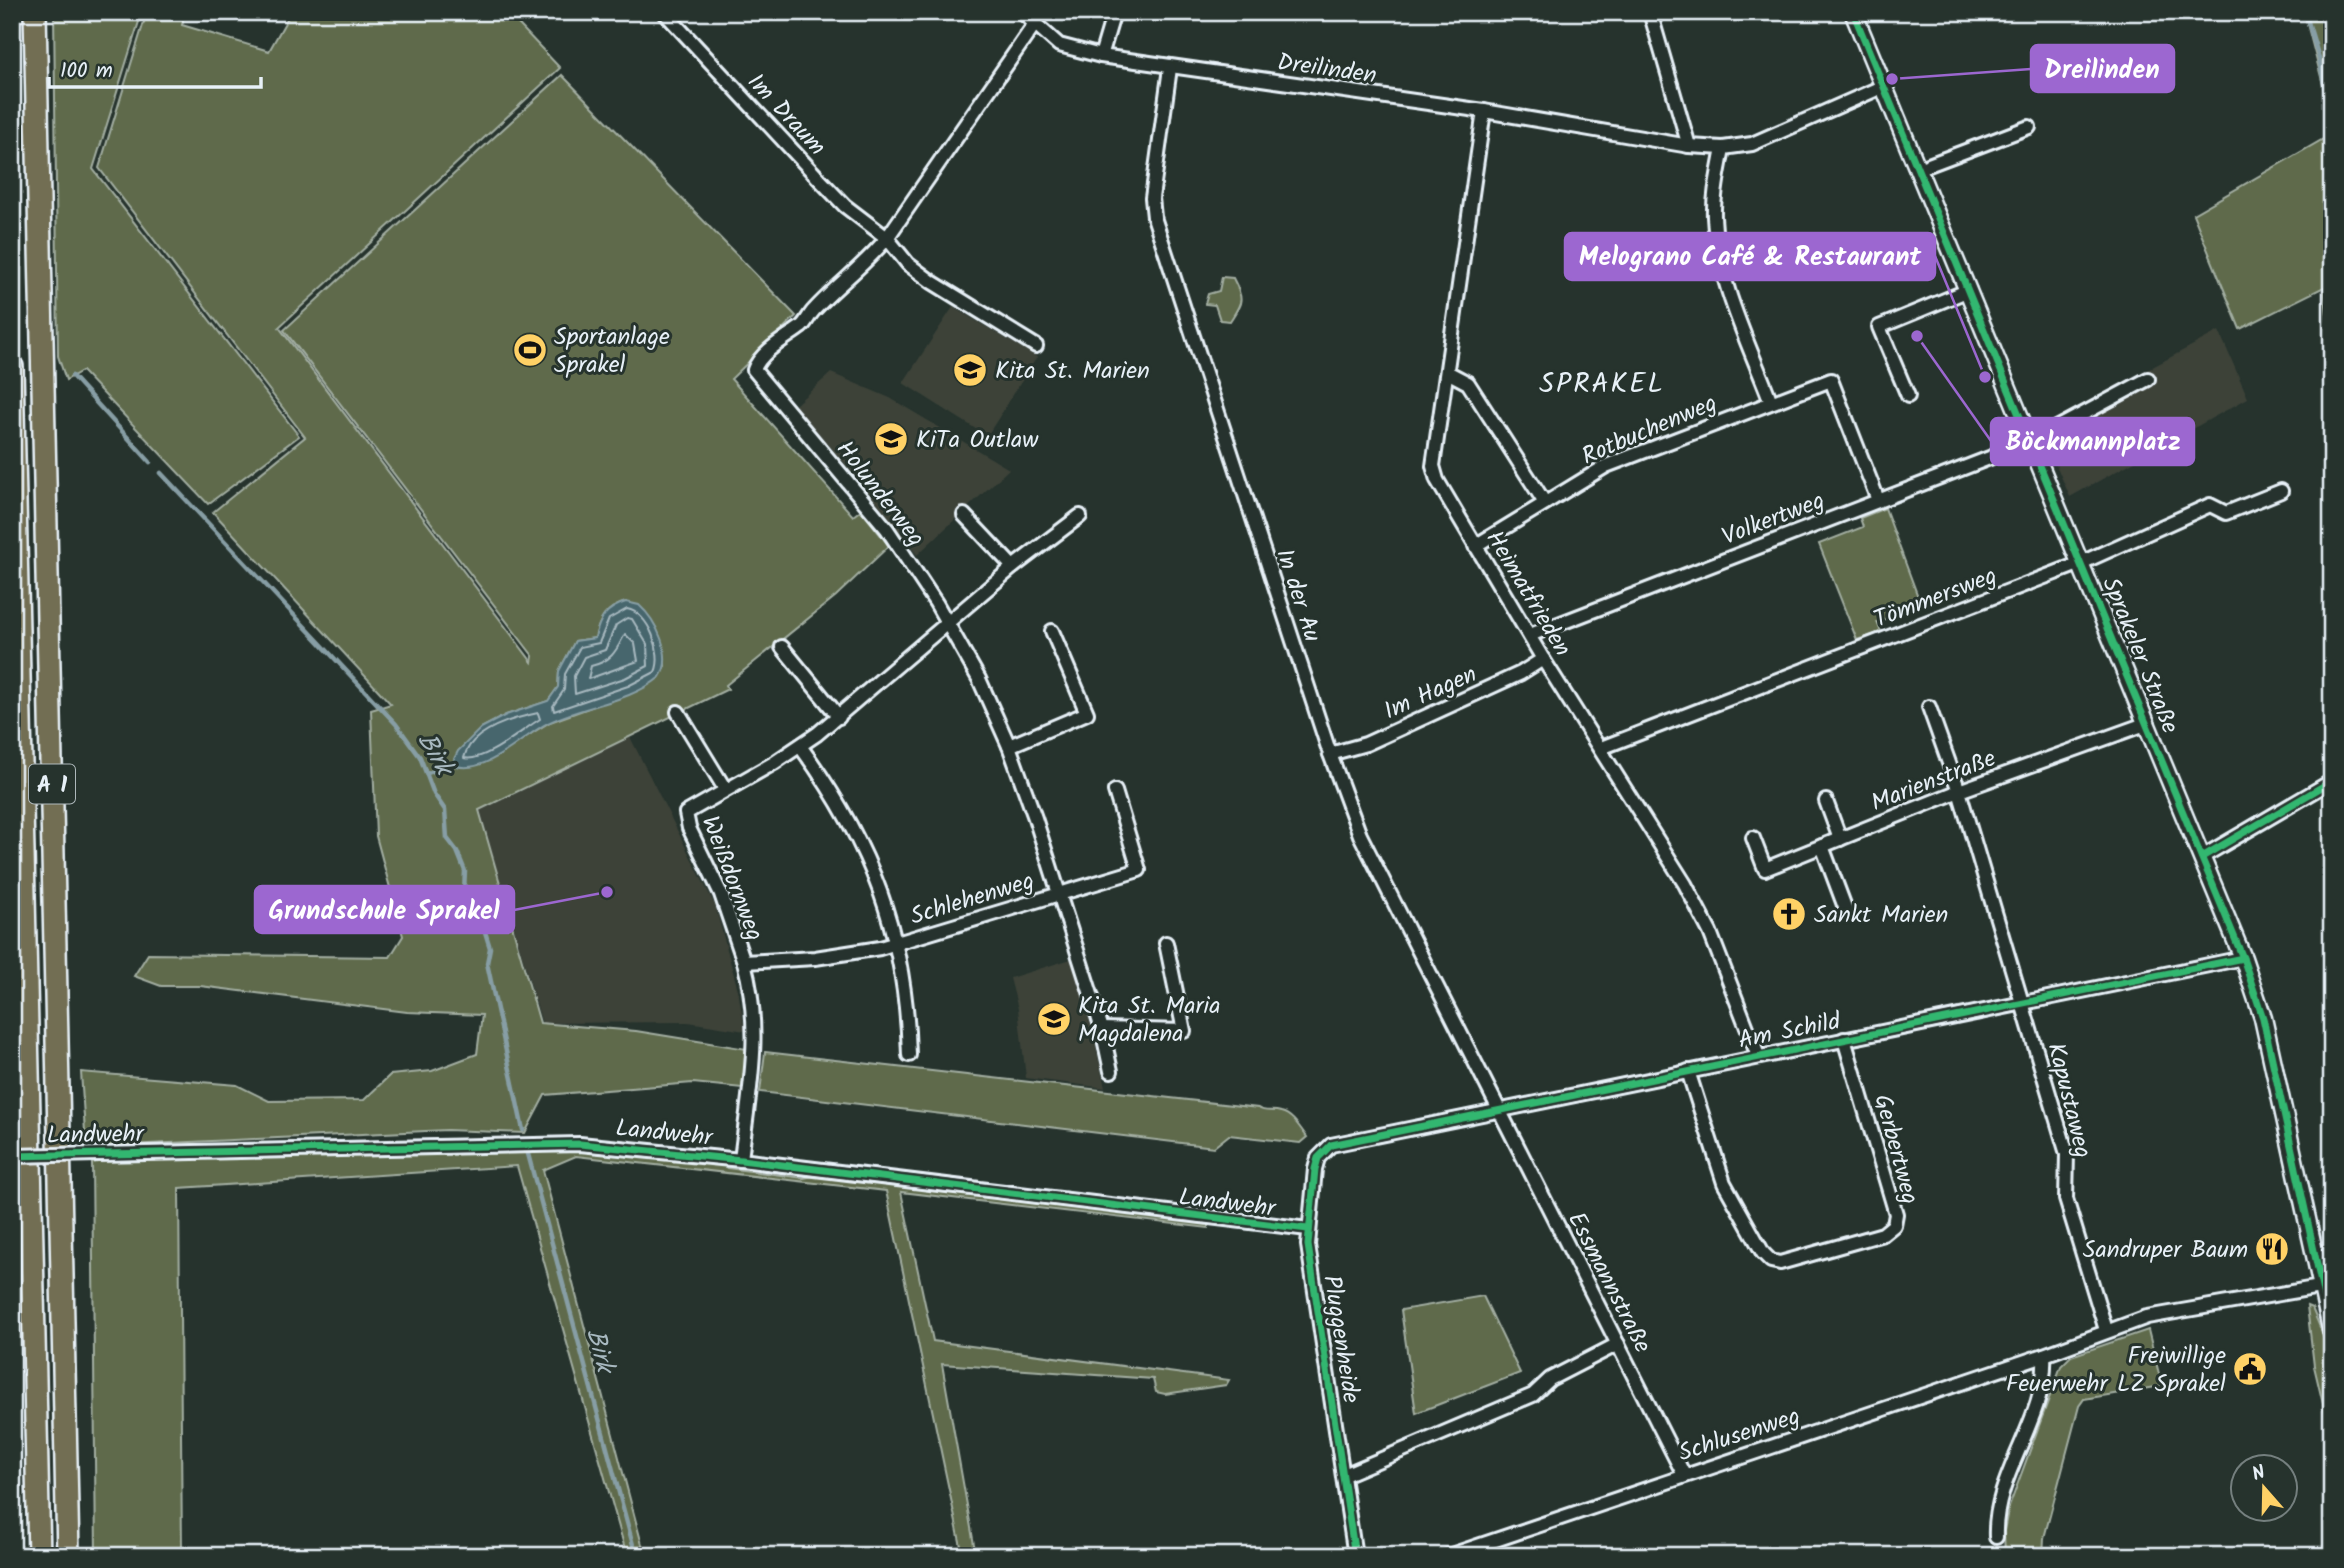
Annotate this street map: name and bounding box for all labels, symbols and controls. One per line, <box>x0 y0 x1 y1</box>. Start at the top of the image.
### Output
street label: Dreilinden <box>1275 43 1379 96</box>
callout: Dreilinden <box>2031 45 2174 92</box>
scale bar <box>49 46 261 90</box>
text: Dreilinden <box>2044 50 2160 92</box>
text: 100 m <box>60 55 113 88</box>
street label: Im Draum <box>737 65 835 165</box>
callout: Melograno Café & Restaurant <box>1565 233 1935 280</box>
text: Melograno Café & Restaurant <box>1579 237 1921 279</box>
place label: Sportanlage Sprakel <box>554 318 670 385</box>
sports icon: Sportanlage Sprakel <box>511 331 549 369</box>
school or university icon: Kita St. Marien <box>951 351 989 389</box>
place label: Kita St. Marien <box>995 352 1150 391</box>
district label: SPRAKEL <box>1539 362 1665 407</box>
street label: Rotbuchenweg <box>1576 384 1723 476</box>
callout: Böckmannplatz <box>1991 418 2194 465</box>
school or university icon: KiTa Outlaw <box>872 420 910 458</box>
place label: KiTa Outlaw <box>916 421 1039 460</box>
text: Böckmannplatz <box>2005 422 2181 464</box>
street label: Holunderweg <box>826 432 934 556</box>
street label: Volkertweg <box>1717 482 1831 557</box>
street label: Heimatfrieden <box>1475 523 1581 664</box>
street label: In der Au <box>1264 544 1331 648</box>
street label: Tömmersweg <box>1868 557 2003 640</box>
street label: Sprakeler Straße <box>2090 571 2189 740</box>
street label: Im Hagen <box>1378 656 1484 731</box>
water label: Birk <box>405 725 465 787</box>
street label: Marienstraße <box>1865 740 2002 823</box>
road number: A 1 <box>29 764 75 804</box>
street label: Weißdornweg <box>690 810 773 947</box>
street label: Schlehenweg <box>906 862 1039 937</box>
callout: Grundschule Sprakel <box>255 886 514 933</box>
text: Grundschule Sprakel <box>268 891 500 933</box>
church icon: Sankt Marien <box>1770 895 1808 933</box>
place label: Sankt Marien <box>1814 896 1948 935</box>
place label: Kita St. Maria Magdalena <box>1078 987 1221 1054</box>
school or university icon: Kita St. Maria Magdalena <box>1035 1000 1073 1038</box>
street label: Am Schild <box>1735 1002 1845 1060</box>
street label: Kapustaweg <box>2035 1039 2102 1162</box>
street label: Gerbertweg <box>1862 1090 1929 1209</box>
street label: Landwehr <box>614 1109 716 1158</box>
street label: Landwehr <box>46 1115 146 1156</box>
street label: Landwehr <box>1176 1178 1279 1229</box>
street label: Essmannstraße <box>1556 1205 1661 1360</box>
restaurant icon: Sandruper Baum <box>2253 1230 2291 1268</box>
place label: Sandruper Baum <box>2083 1231 2248 1270</box>
street label: Pluggenheide <box>1311 1272 1370 1406</box>
water label: Birk <box>573 1324 626 1381</box>
place label: Freiwillige Feuerwehr LZ Sprakel <box>2006 1337 2226 1404</box>
public building icon: Freiwillige Feuerwehr LZ Sprakel <box>2231 1350 2269 1388</box>
street label: Schlusenweg <box>1674 1397 1805 1473</box>
north arrow <box>2228 1452 2298 1522</box>
text: N <box>2248 1458 2270 1490</box>

